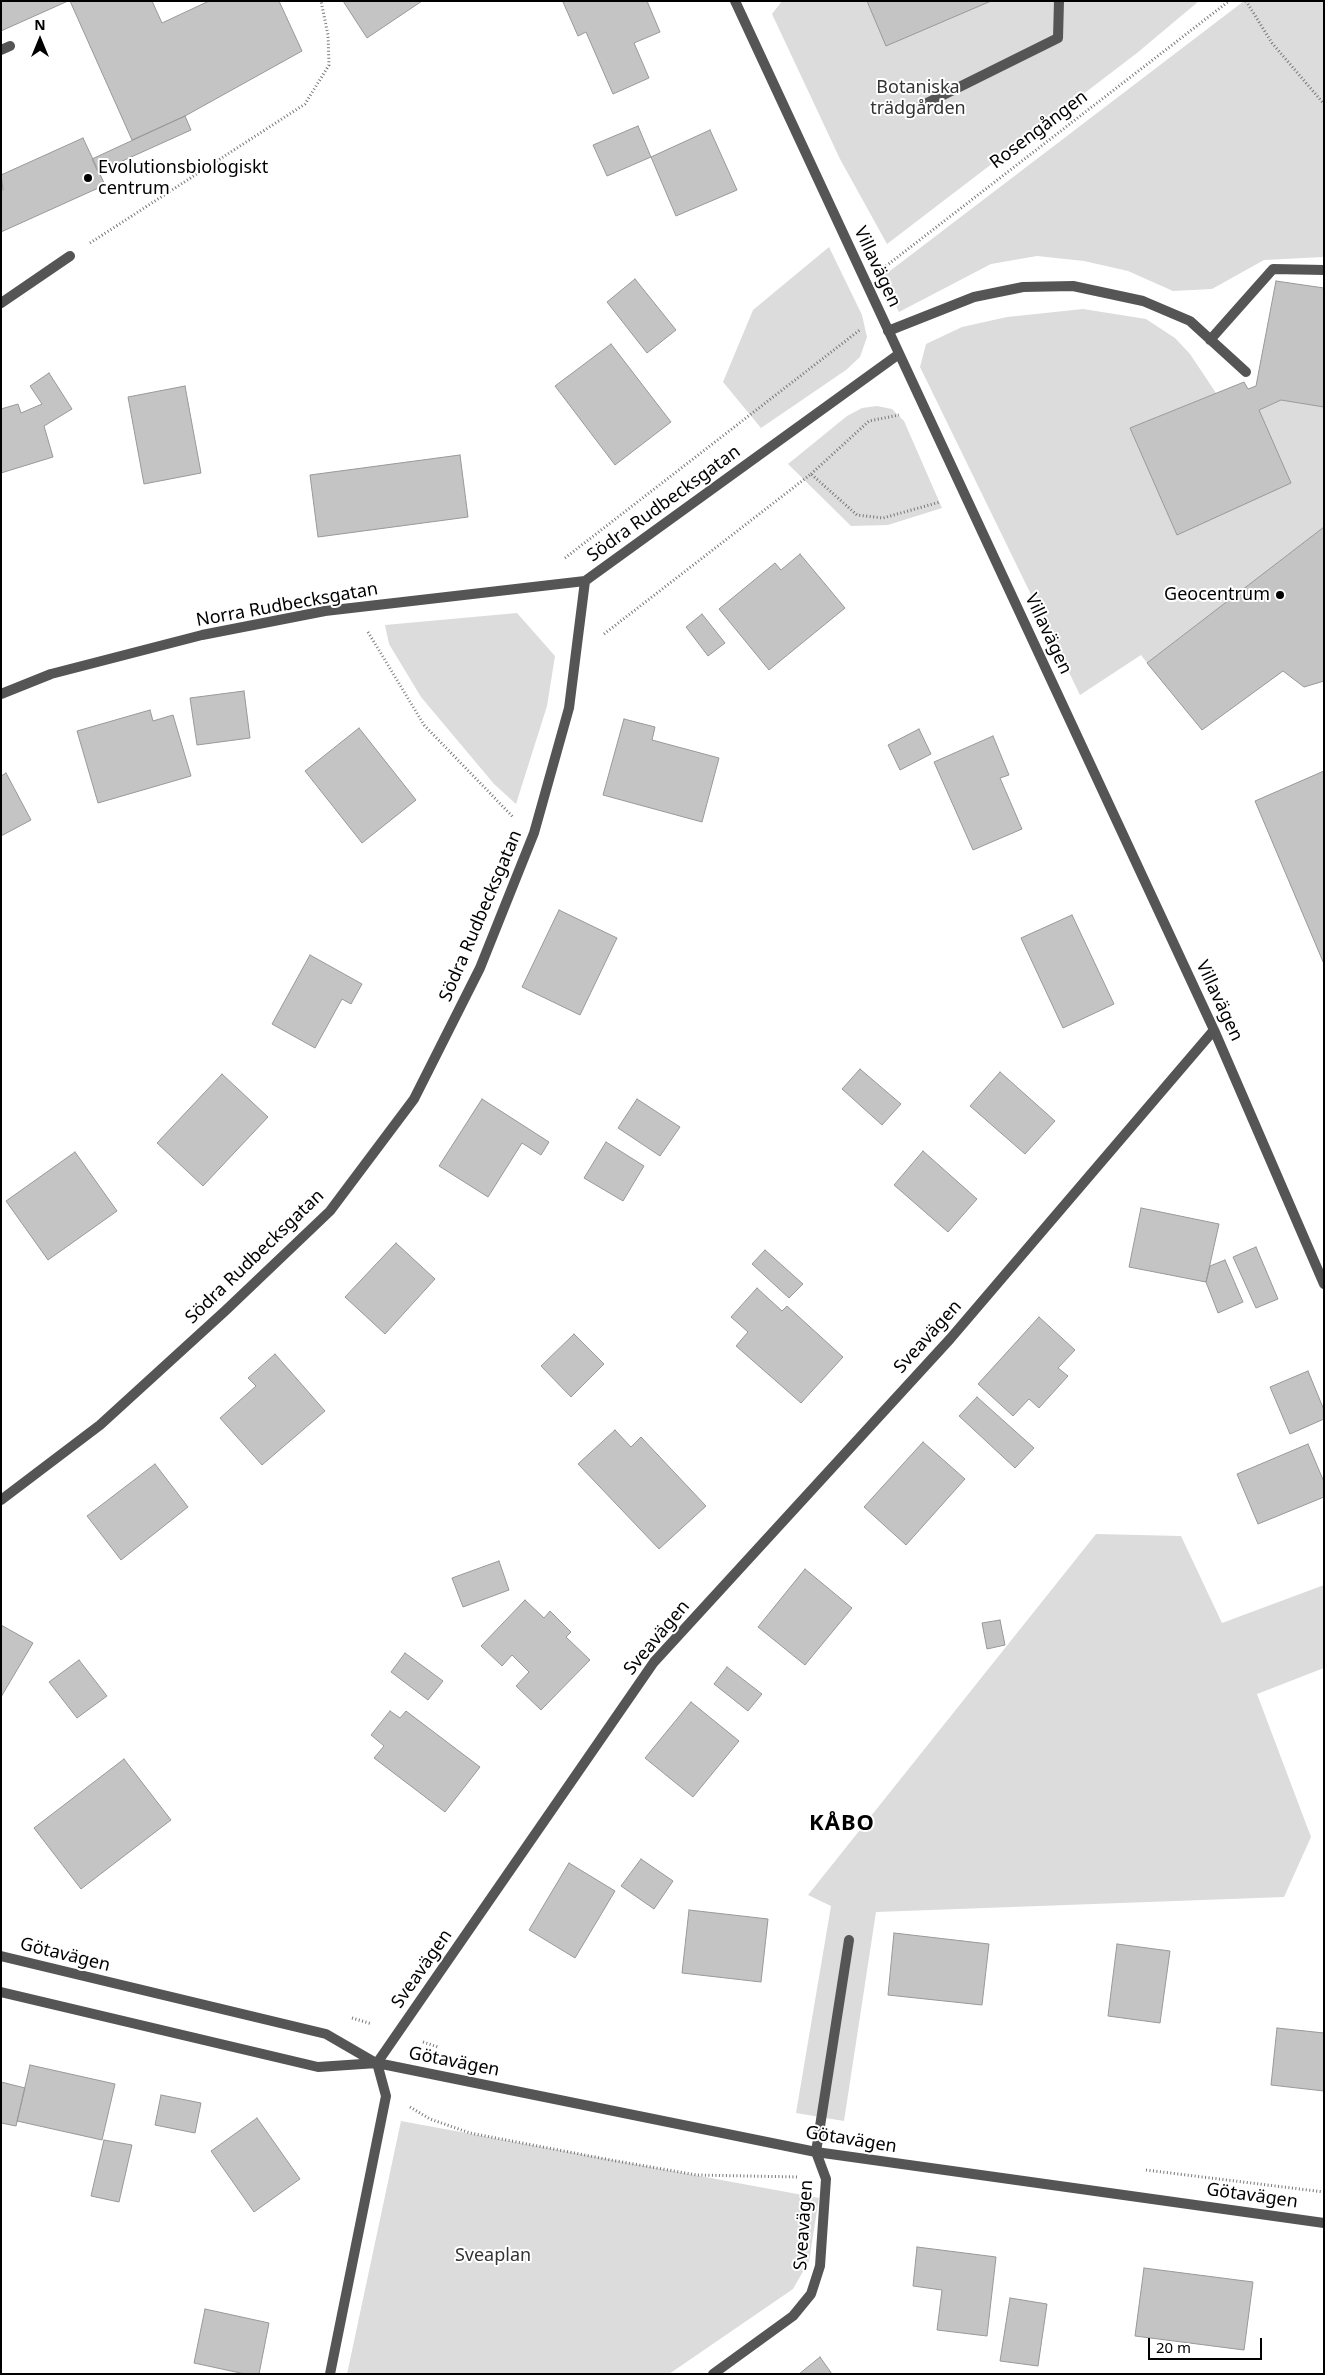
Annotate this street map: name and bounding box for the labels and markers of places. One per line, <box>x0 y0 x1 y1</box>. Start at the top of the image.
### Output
place label: Evolutionsbiologiskt centrum <box>98 157 268 200</box>
marker: Evolutionsbiologiskt centrum <box>82 172 94 184</box>
place label: Geocentrum <box>1164 584 1270 606</box>
marker: Geocentrum <box>1274 589 1286 601</box>

